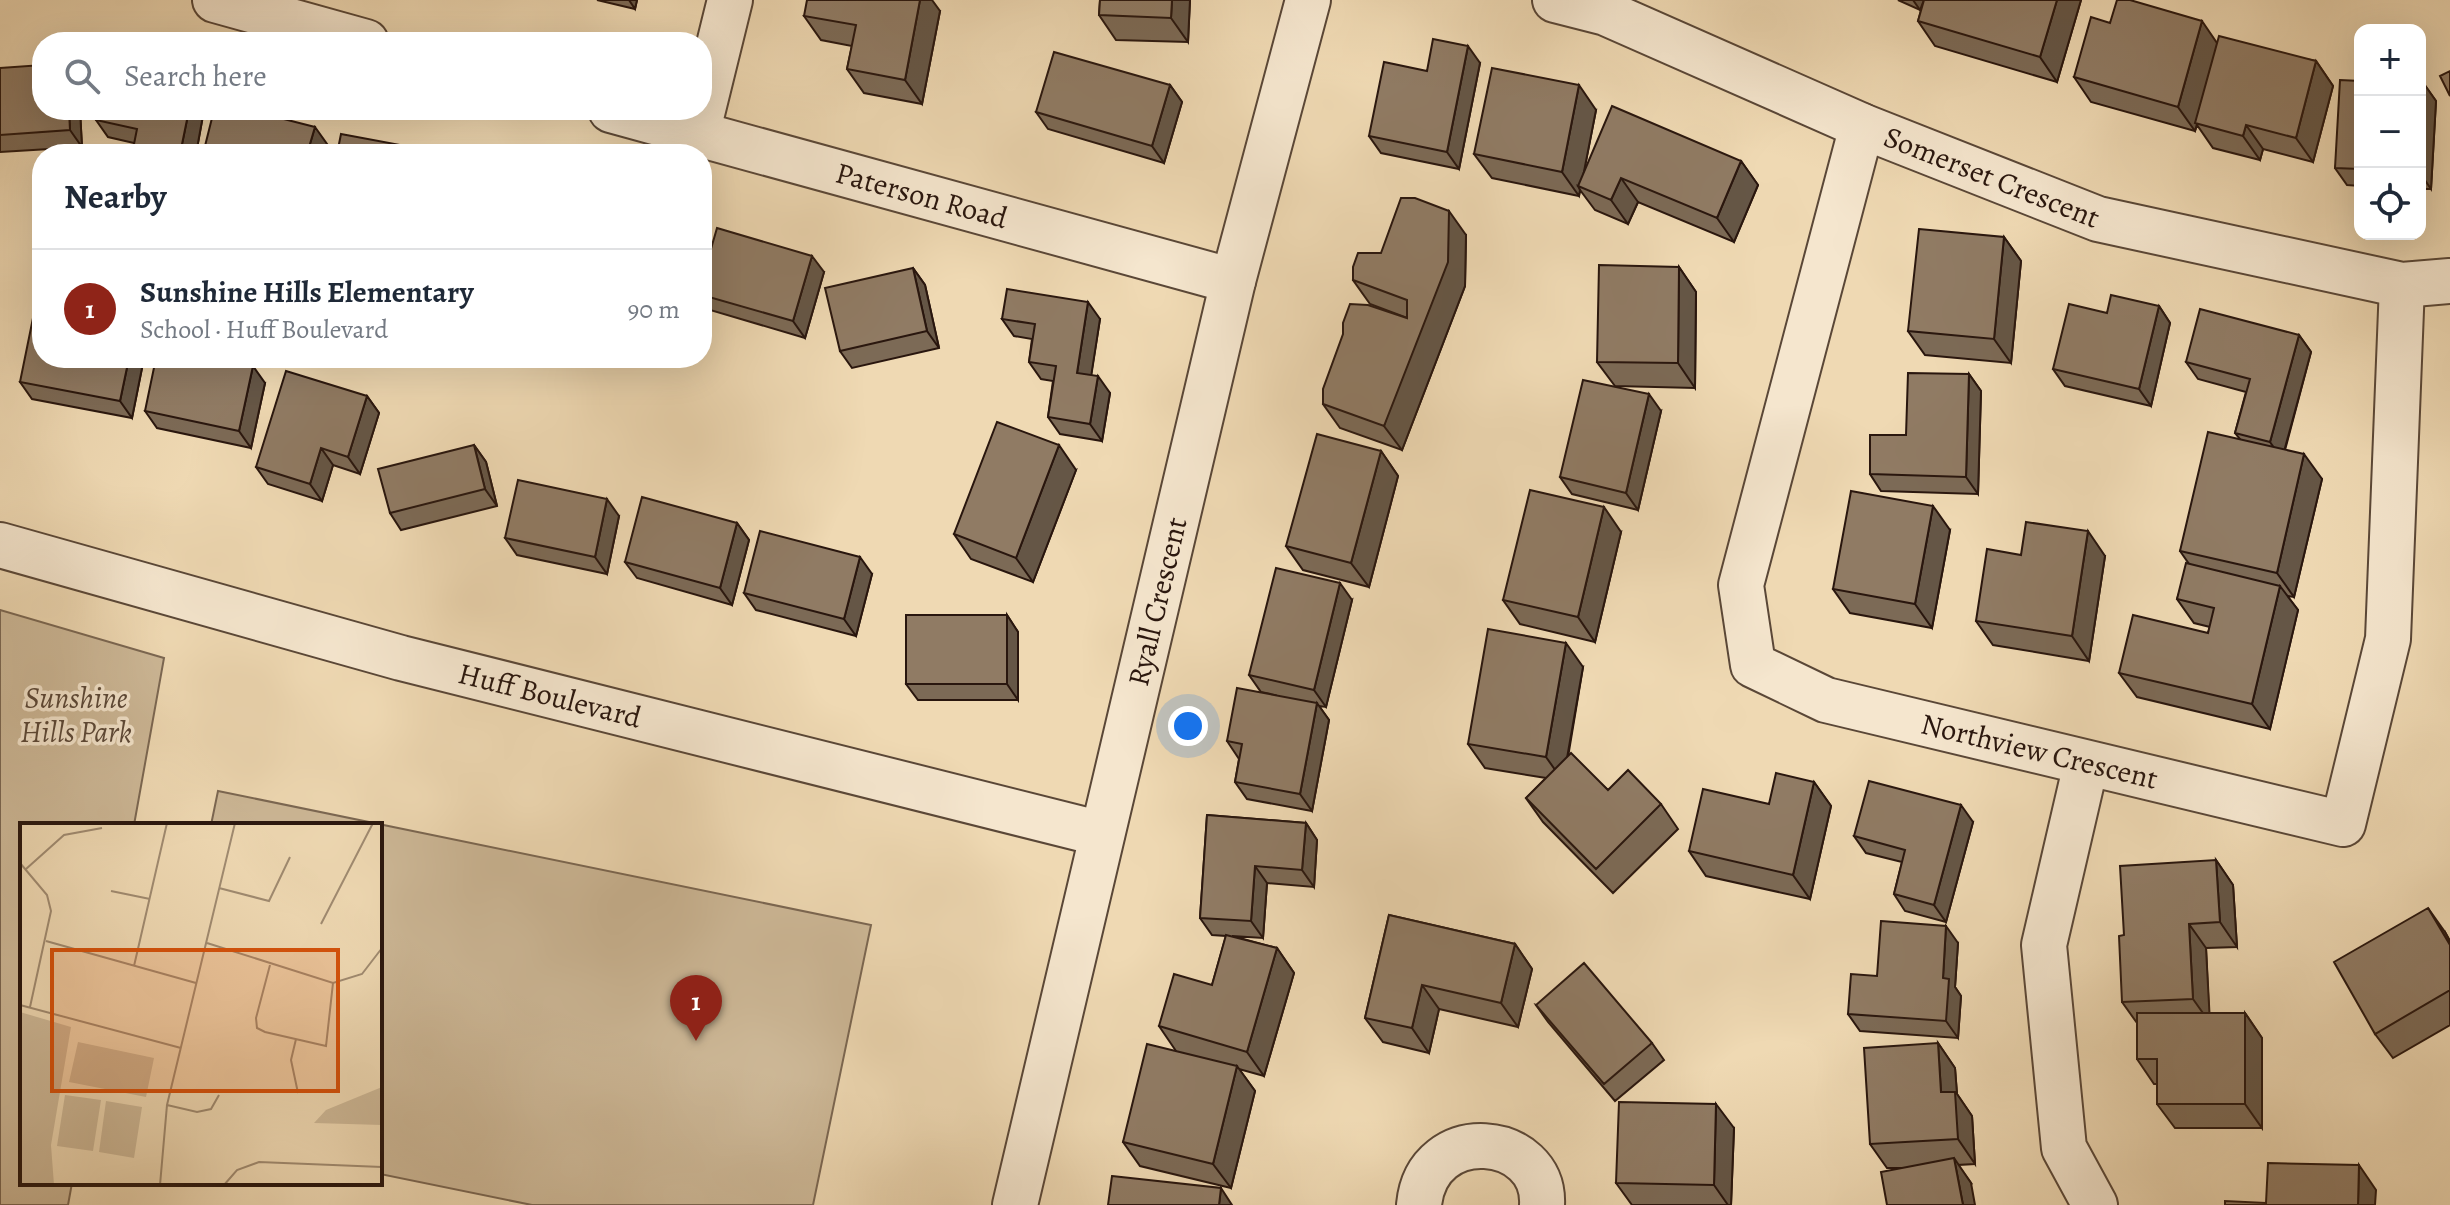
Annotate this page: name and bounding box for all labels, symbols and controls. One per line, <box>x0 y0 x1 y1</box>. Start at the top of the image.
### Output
map controls <box>2354 24 2426 240</box>
button: + <box>2354 24 2426 96</box>
search box <box>32 32 712 120</box>
icon: search <box>60 54 104 98</box>
text: Search here <box>124 56 267 96</box>
button: − <box>2354 96 2426 168</box>
street label: Somerset Crescent <box>1878 117 2106 238</box>
street label: Paterson Road <box>831 153 1013 238</box>
button: locate <box>2354 168 2426 240</box>
text: Nearby <box>64 173 167 220</box>
text: Sunshine Hills Elementary <box>140 272 474 312</box>
text: 1 <box>85 292 95 327</box>
text: 90 m <box>628 292 680 327</box>
text: School · Huff Boulevard <box>140 312 388 347</box>
street label: Ryall Crescent <box>1118 513 1197 690</box>
street label: Huff Boulevard <box>454 653 646 738</box>
park label: Sunshine Hills Park <box>20 678 132 752</box>
street label: Northview Crescent <box>1917 703 2162 799</box>
your location <box>1168 706 1208 746</box>
inset map <box>20 823 382 1185</box>
pin: 1 <box>670 975 722 1041</box>

